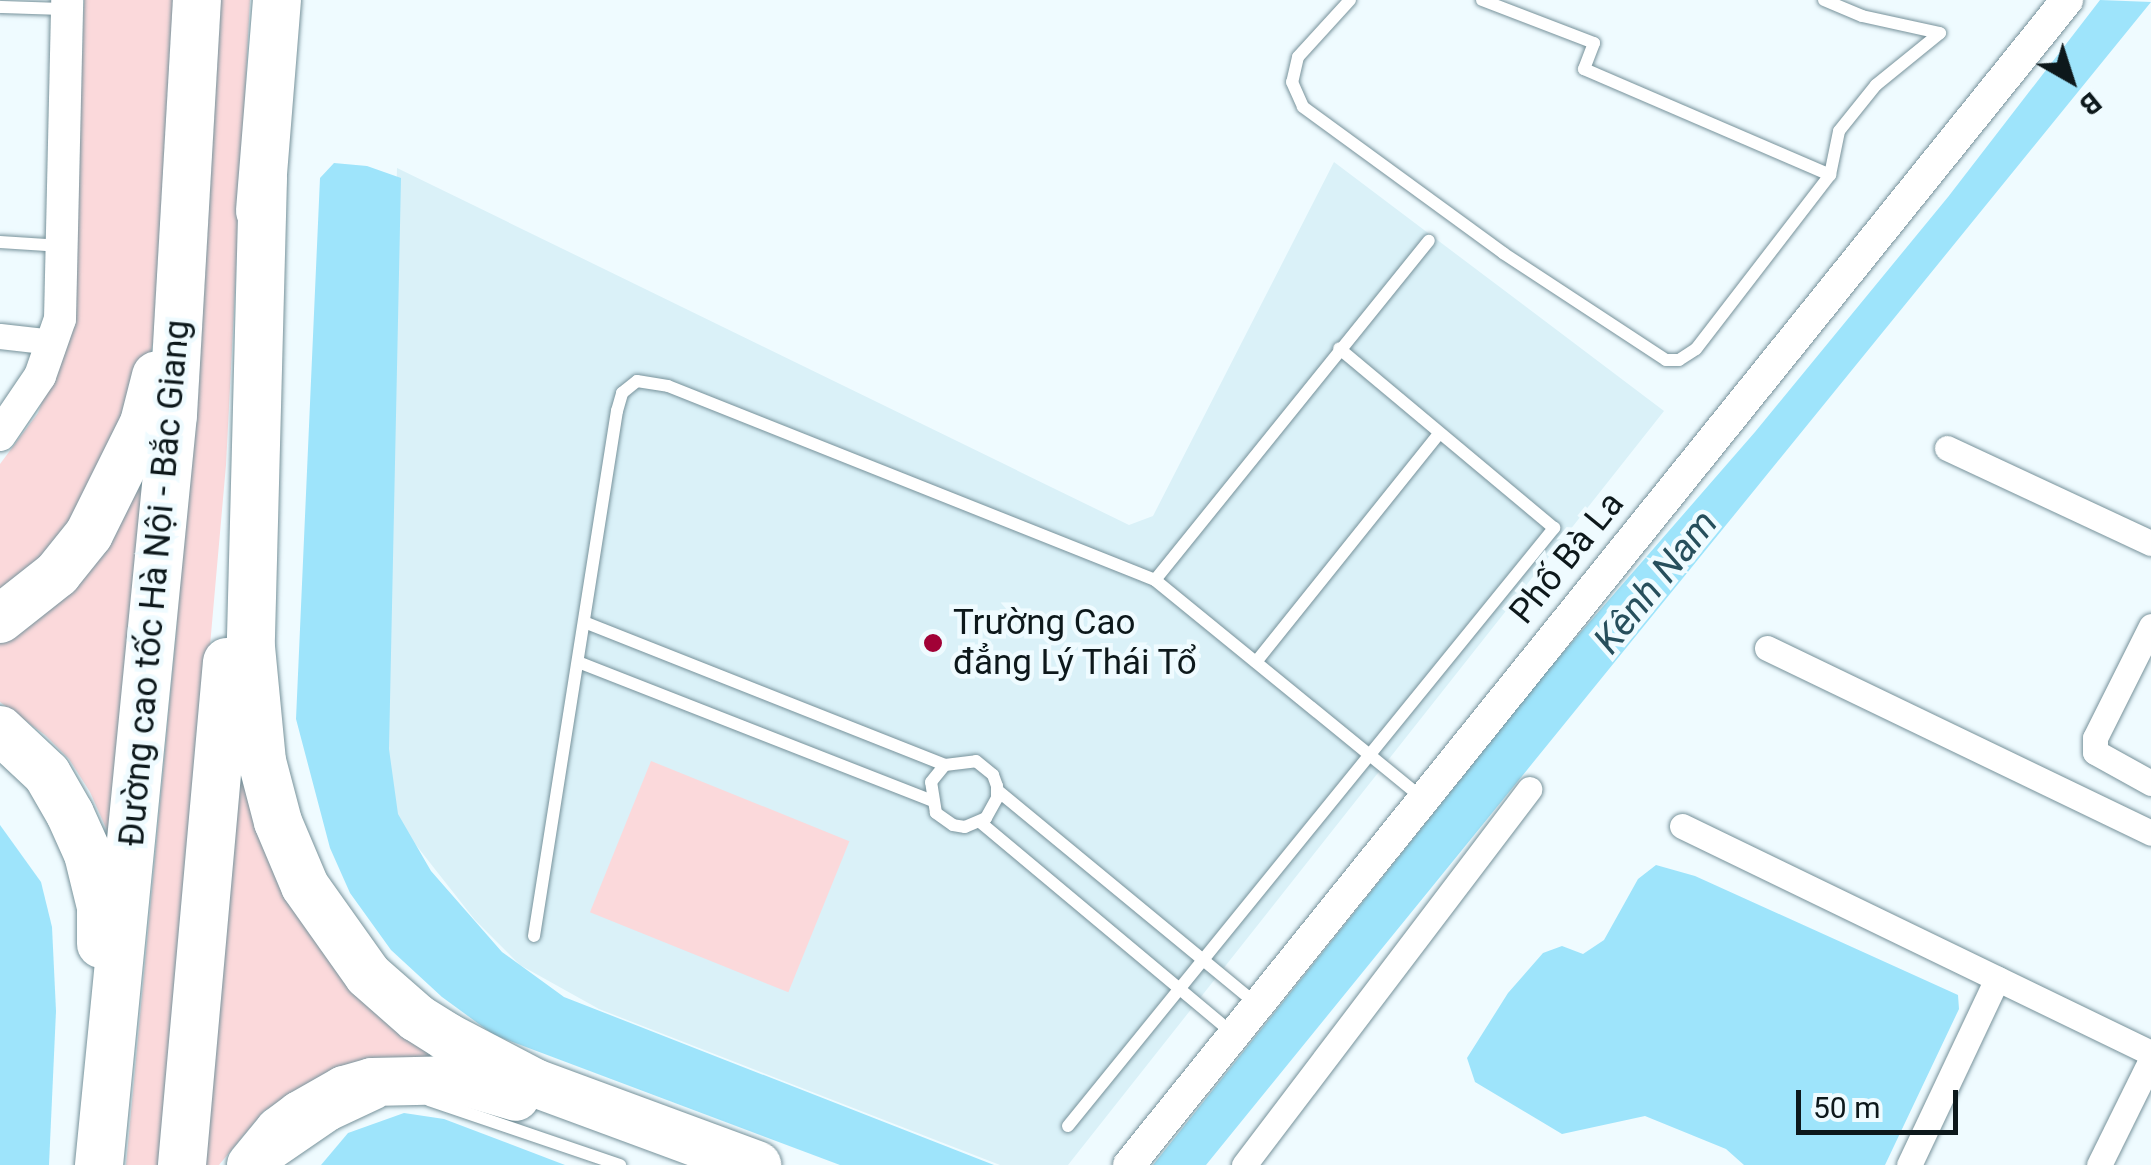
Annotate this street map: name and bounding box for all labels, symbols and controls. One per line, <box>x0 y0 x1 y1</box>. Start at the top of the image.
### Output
north arrow <box>2021 30 2121 130</box>
text: B <box>2073 85 2108 122</box>
street label: Đường cao tốc Hà Nội - Bắc Giang <box>111 318 199 848</box>
street label: Phố Bà La <box>1501 484 1633 632</box>
water label: Kênh Nam <box>1585 501 1727 663</box>
place label: Trường Cao đẳng Lý Thái Tổ <box>953 602 1198 684</box>
marker: Trường Cao đẳng Lý Thái Tổ <box>922 632 944 654</box>
scale bar <box>1801 1070 1964 1132</box>
text: 50 m <box>1813 1090 1880 1125</box>

